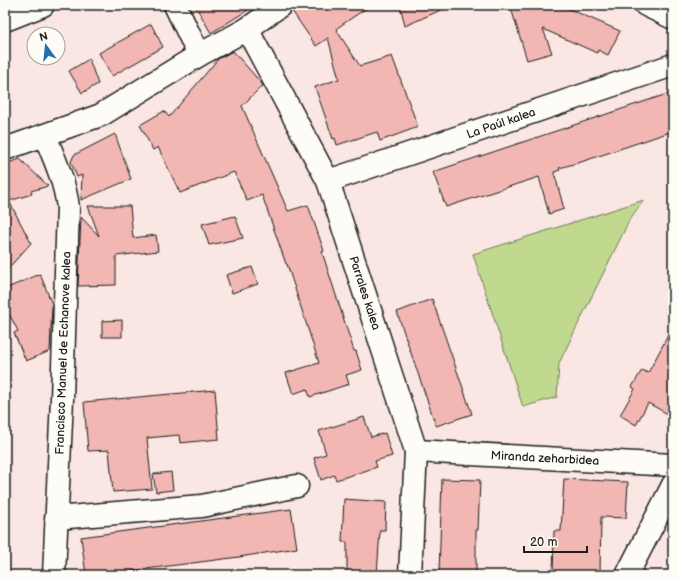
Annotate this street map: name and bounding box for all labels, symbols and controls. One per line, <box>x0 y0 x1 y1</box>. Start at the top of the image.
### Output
north arrow <box>26 26 66 66</box>
text: N <box>38 29 49 44</box>
street label: La Paúl kalea <box>465 105 538 142</box>
street label: Francisco Manuel de Echanove kalea <box>52 251 75 455</box>
street label: Parrales kalea <box>346 254 384 332</box>
street label: Miranda zeharbidea <box>490 448 600 469</box>
scale bar <box>524 528 587 554</box>
text: 20 m <box>530 535 557 550</box>

